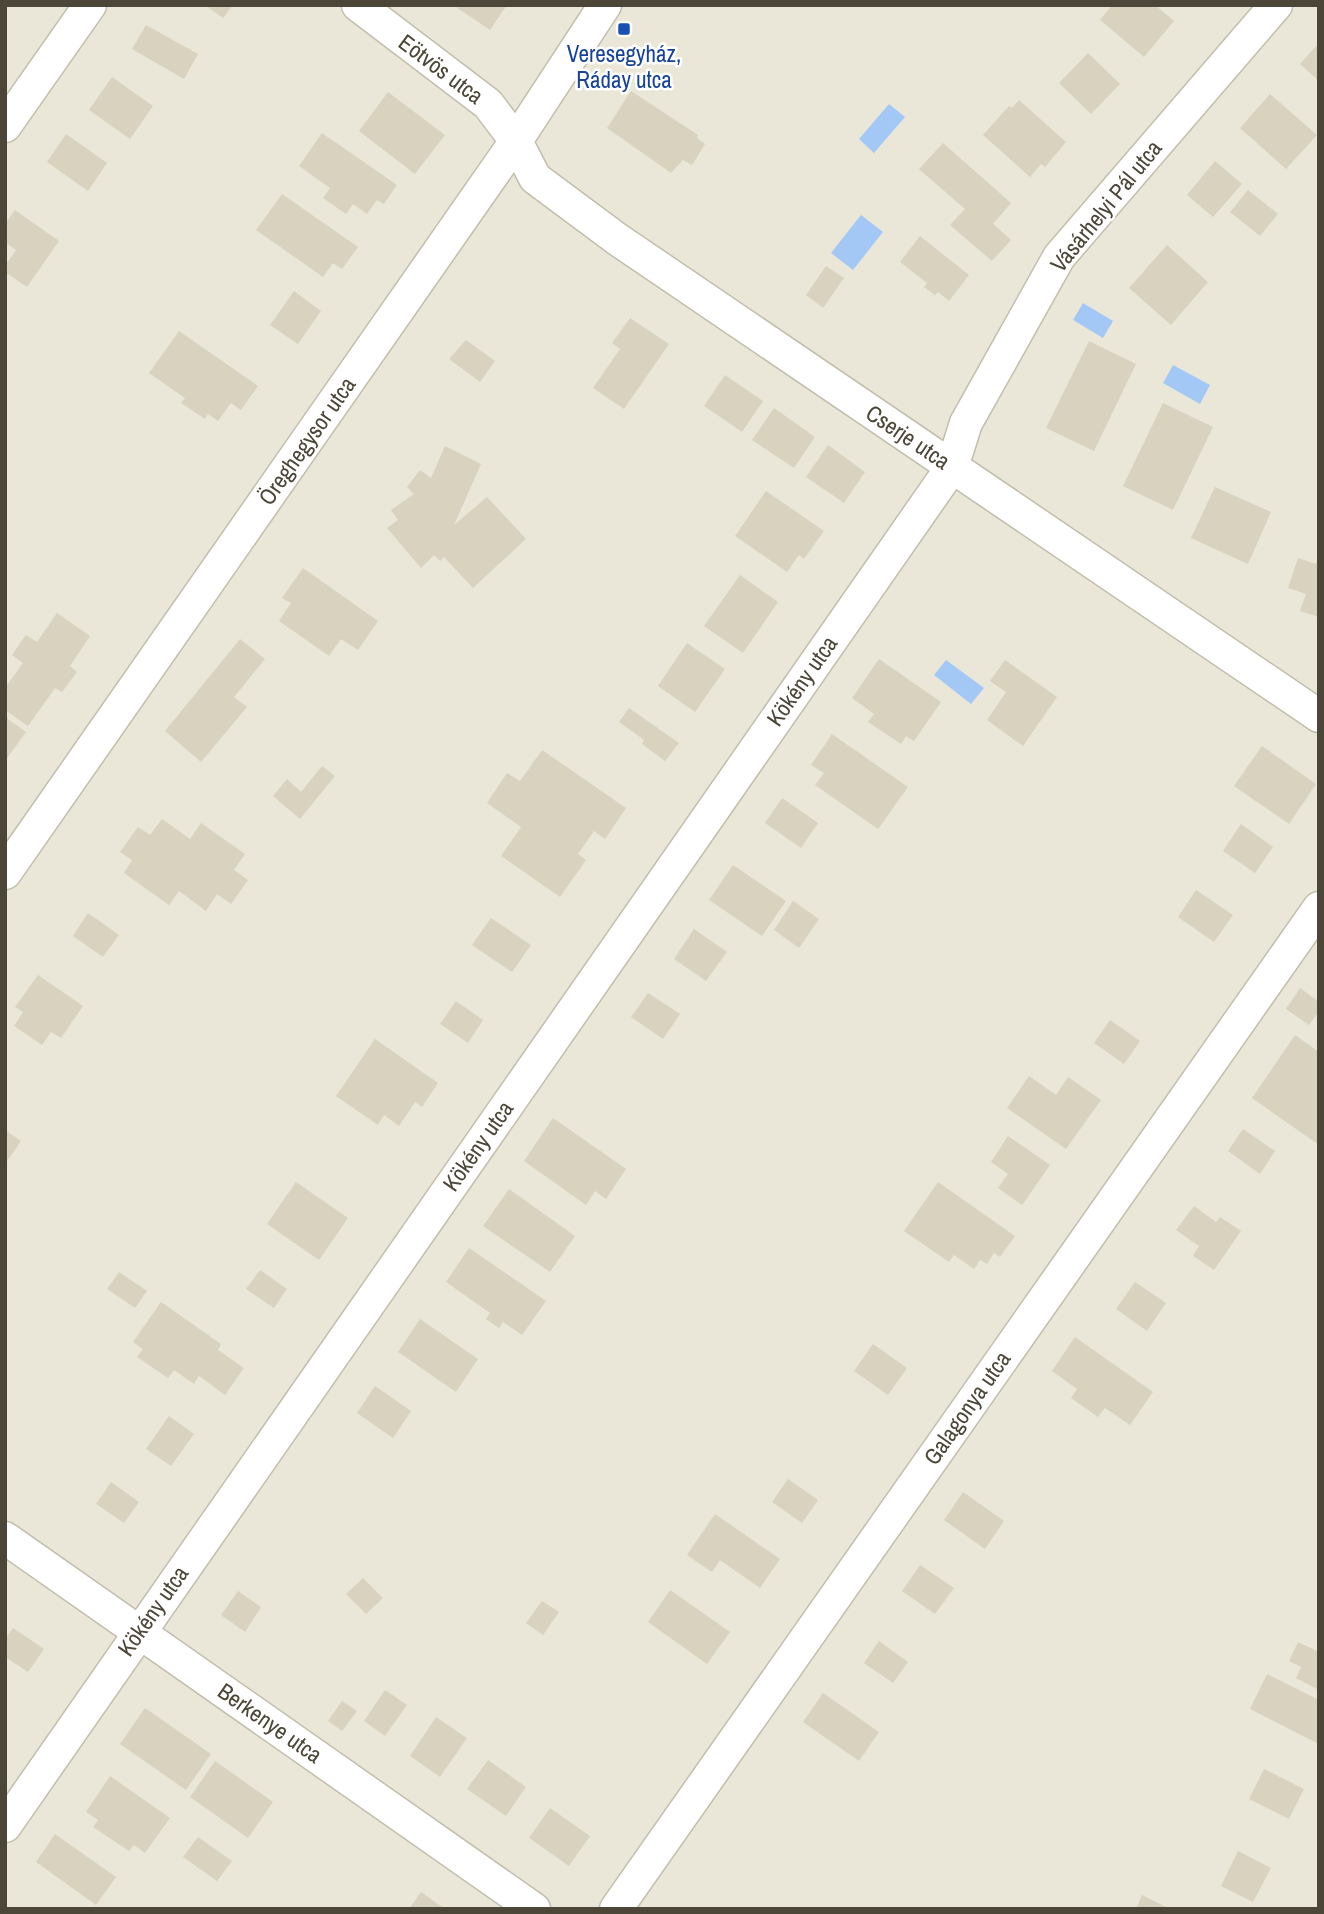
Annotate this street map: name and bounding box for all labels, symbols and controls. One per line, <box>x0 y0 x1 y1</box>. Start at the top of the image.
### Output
marker: Veresegyház, Ráday utca <box>616 21 632 37</box>
street label: Eötvös utca <box>393 27 490 111</box>
place label: Veresegyház, Ráday utca <box>567 38 681 95</box>
street label: Vásárhelyi Pál utca <box>1043 133 1169 278</box>
street label: Öreghegysor utca <box>251 370 363 511</box>
street label: Cserje utca <box>860 397 957 476</box>
street label: Kökény utca <box>759 629 844 732</box>
street label: Kökény utca <box>435 1094 520 1197</box>
street label: Galagonya utca <box>916 1344 1017 1471</box>
street label: Kökény utca <box>110 1559 195 1662</box>
street label: Berkenye utca <box>212 1675 329 1770</box>

